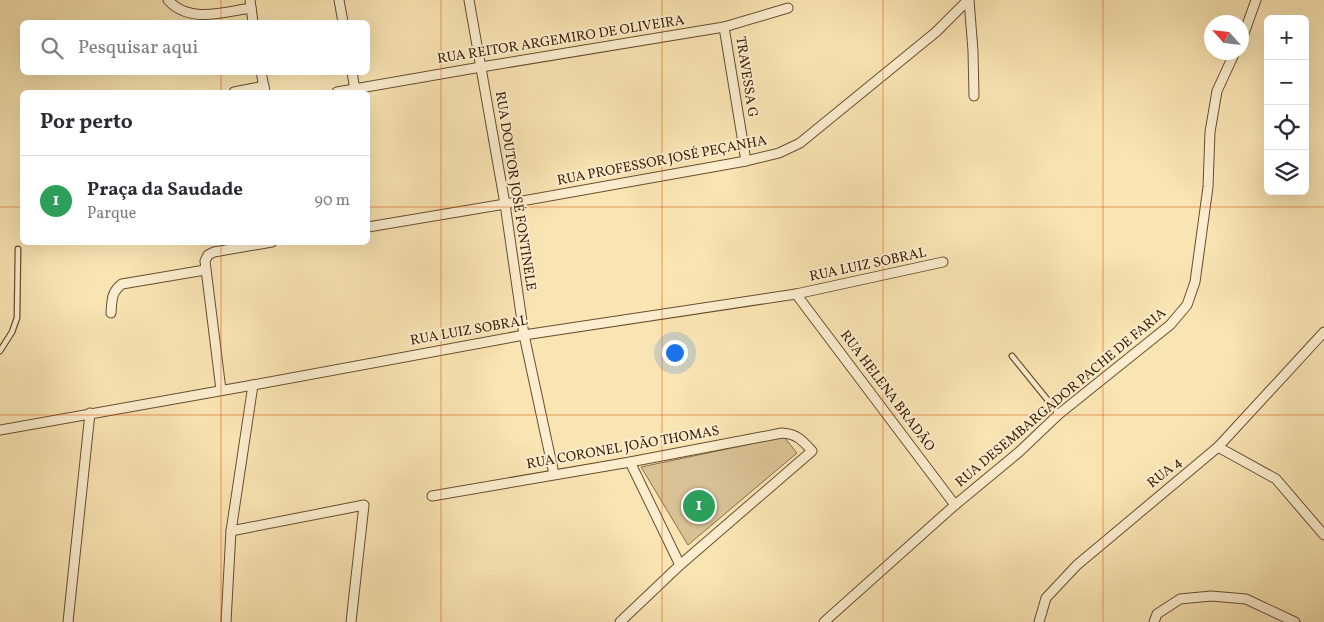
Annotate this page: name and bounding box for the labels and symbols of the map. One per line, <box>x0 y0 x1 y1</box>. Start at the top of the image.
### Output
street label: RUA REITOR ARGEMIRO DE OLIVEIRA <box>436 11 686 69</box>
north arrow <box>1204 15 1249 60</box>
street label: TRAVESSA G <box>730 35 762 119</box>
street label: RUA DOUTOR JOSÉ FONTINELE <box>490 90 540 292</box>
street label: RUA PROFESSOR JOSÉ PEÇANHA <box>556 131 769 191</box>
street label: RUA LUIZ SOBRAL <box>808 243 928 287</box>
street label: RUA DESEMBARGADOR PACHE DE FARIA <box>952 304 1171 492</box>
street label: RUA LUIZ SOBRAL <box>409 311 529 351</box>
street label: RUA HELENA BRADÃO <box>835 327 939 455</box>
your location <box>662 340 688 366</box>
street label: RUA CORONEL JOÃO THOMAS <box>525 422 721 474</box>
street label: RUA 4 <box>1144 453 1186 493</box>
pin: 1 <box>683 487 715 525</box>

